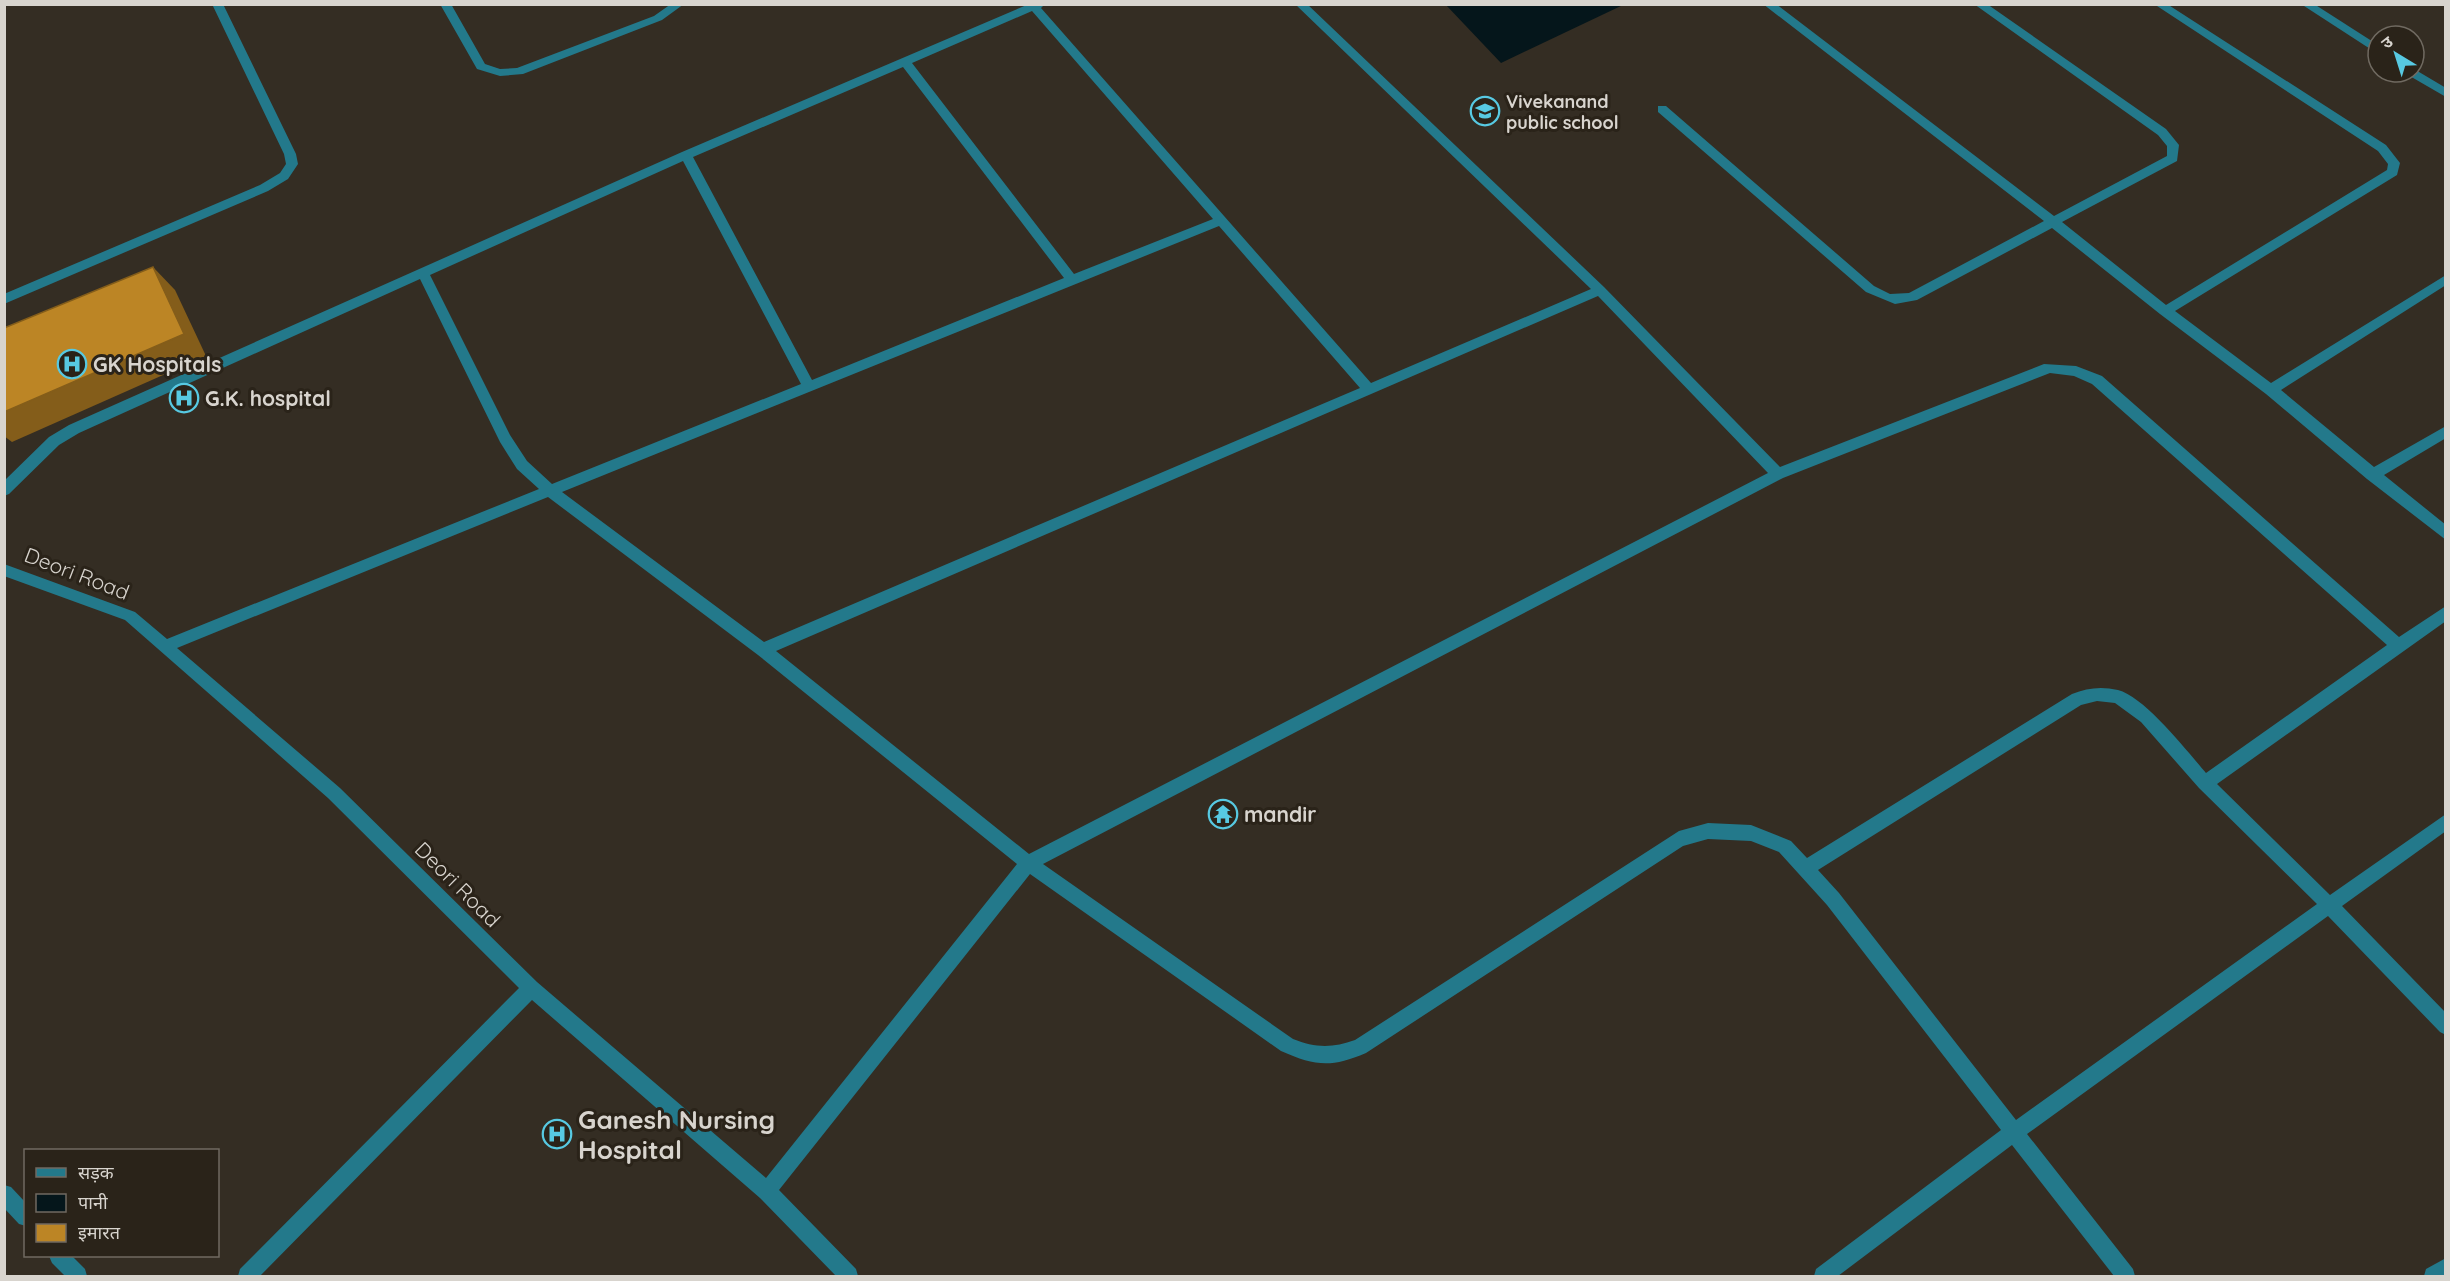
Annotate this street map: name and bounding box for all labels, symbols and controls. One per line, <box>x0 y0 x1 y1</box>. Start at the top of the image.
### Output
north arrow <box>2366 24 2426 84</box>
text: उ <box>2377 31 2397 53</box>
place label: Vivekanand public school <box>1506 90 1619 134</box>
school or university icon: Vivekanand public school <box>1469 95 1501 127</box>
hospital icon: GK Hospitals <box>56 348 88 380</box>
place label: GK Hospitals <box>93 351 221 377</box>
hospital icon: G.K. hospital <box>168 382 200 414</box>
place label: G.K. hospital <box>205 385 331 411</box>
street label: Deori Road <box>21 541 133 605</box>
temple icon: mandir <box>1207 798 1239 830</box>
place label: mandir <box>1244 801 1316 827</box>
street label: Deori Road <box>410 836 506 932</box>
place label: Ganesh Nursing Hospital <box>578 1103 775 1166</box>
hospital icon: Ganesh Nursing Hospital <box>541 1118 573 1150</box>
legend <box>24 1149 219 1257</box>
text: सड़क <box>78 1161 115 1184</box>
text: पानी <box>78 1191 108 1214</box>
text: इमारत <box>78 1221 121 1244</box>

